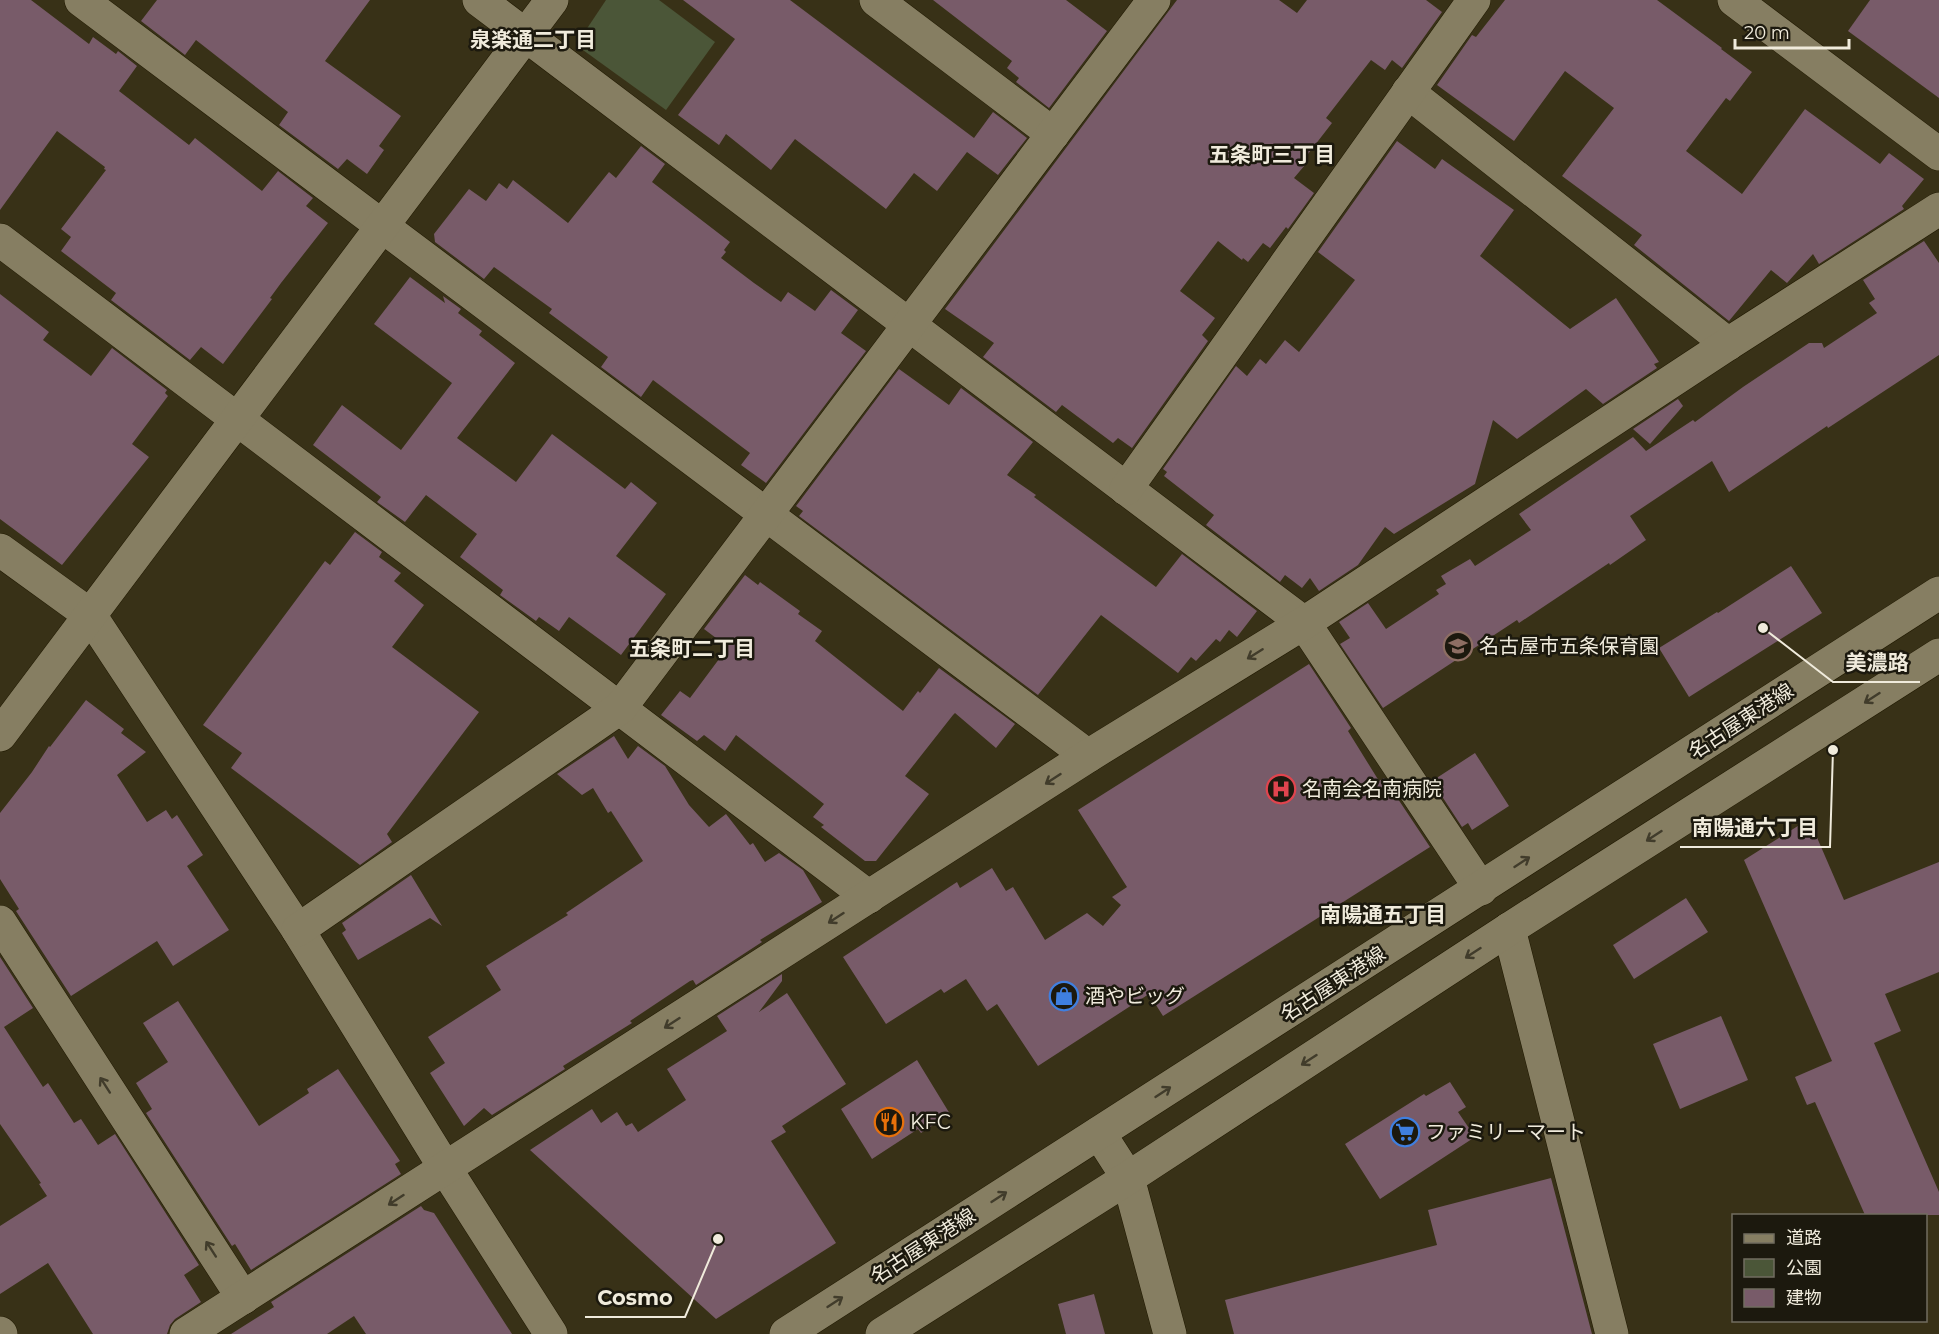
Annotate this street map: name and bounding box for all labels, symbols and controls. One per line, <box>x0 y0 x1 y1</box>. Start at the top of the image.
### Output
scale bar <box>1735 12 1849 50</box>
text: 20 m <box>1744 22 1790 44</box>
district label: 泉楽通二丁目 <box>470 27 596 52</box>
district label: 五条町三丁目 <box>1209 142 1335 167</box>
school or university icon: 名古屋市五条保育園 <box>1442 630 1474 662</box>
place label: 名古屋市五条保育園 <box>1479 634 1659 658</box>
district label: 五条町二丁目 <box>629 636 755 661</box>
callout: 美濃路 <box>1833 643 1920 682</box>
one-way arrow <box>1247 648 1264 660</box>
text: 美濃路 <box>1846 650 1909 675</box>
street label: 名古屋東港線 <box>1684 678 1798 764</box>
one-way arrow <box>1864 692 1881 704</box>
one-way arrow <box>1045 773 1062 785</box>
hospital icon: 名南会名南病院 <box>1265 773 1297 805</box>
place label: 名南会名南病院 <box>1302 777 1442 801</box>
callout: 南陽通六丁目 <box>1680 808 1830 847</box>
text: 南陽通六丁目 <box>1692 815 1818 840</box>
one-way arrow <box>1646 830 1663 843</box>
one-way arrow <box>1513 856 1530 868</box>
district label: 南陽通五丁目 <box>1320 902 1446 927</box>
one-way arrow <box>828 913 845 925</box>
street label: 名古屋東港線 <box>1276 941 1390 1027</box>
one-way arrow <box>1465 947 1481 959</box>
shop icon: 酒やビッグ <box>1048 980 1080 1012</box>
place label: 酒やビッグ <box>1085 984 1185 1008</box>
one-way arrow <box>664 1017 681 1029</box>
one-way arrow <box>1301 1053 1318 1066</box>
one-way arrow <box>99 1077 111 1094</box>
one-way arrow <box>1154 1085 1171 1097</box>
restaurant icon: KFC <box>873 1106 905 1138</box>
place label: KFC <box>910 1110 951 1134</box>
supermarket icon: ファミリーマート <box>1389 1116 1421 1148</box>
place label: ファミリーマート <box>1426 1120 1586 1144</box>
one-way arrow <box>990 1191 1007 1203</box>
one-way arrow <box>388 1194 405 1206</box>
street label: 名古屋東港線 <box>866 1203 980 1289</box>
legend <box>1732 1214 1927 1322</box>
text: 道路 <box>1786 1227 1822 1249</box>
one-way arrow <box>205 1241 217 1257</box>
text: 公園 <box>1786 1257 1822 1279</box>
callout: Cosmo <box>585 1278 685 1317</box>
text: Cosmo <box>597 1285 673 1310</box>
text: 建物 <box>1786 1287 1822 1309</box>
one-way arrow <box>826 1296 843 1308</box>

